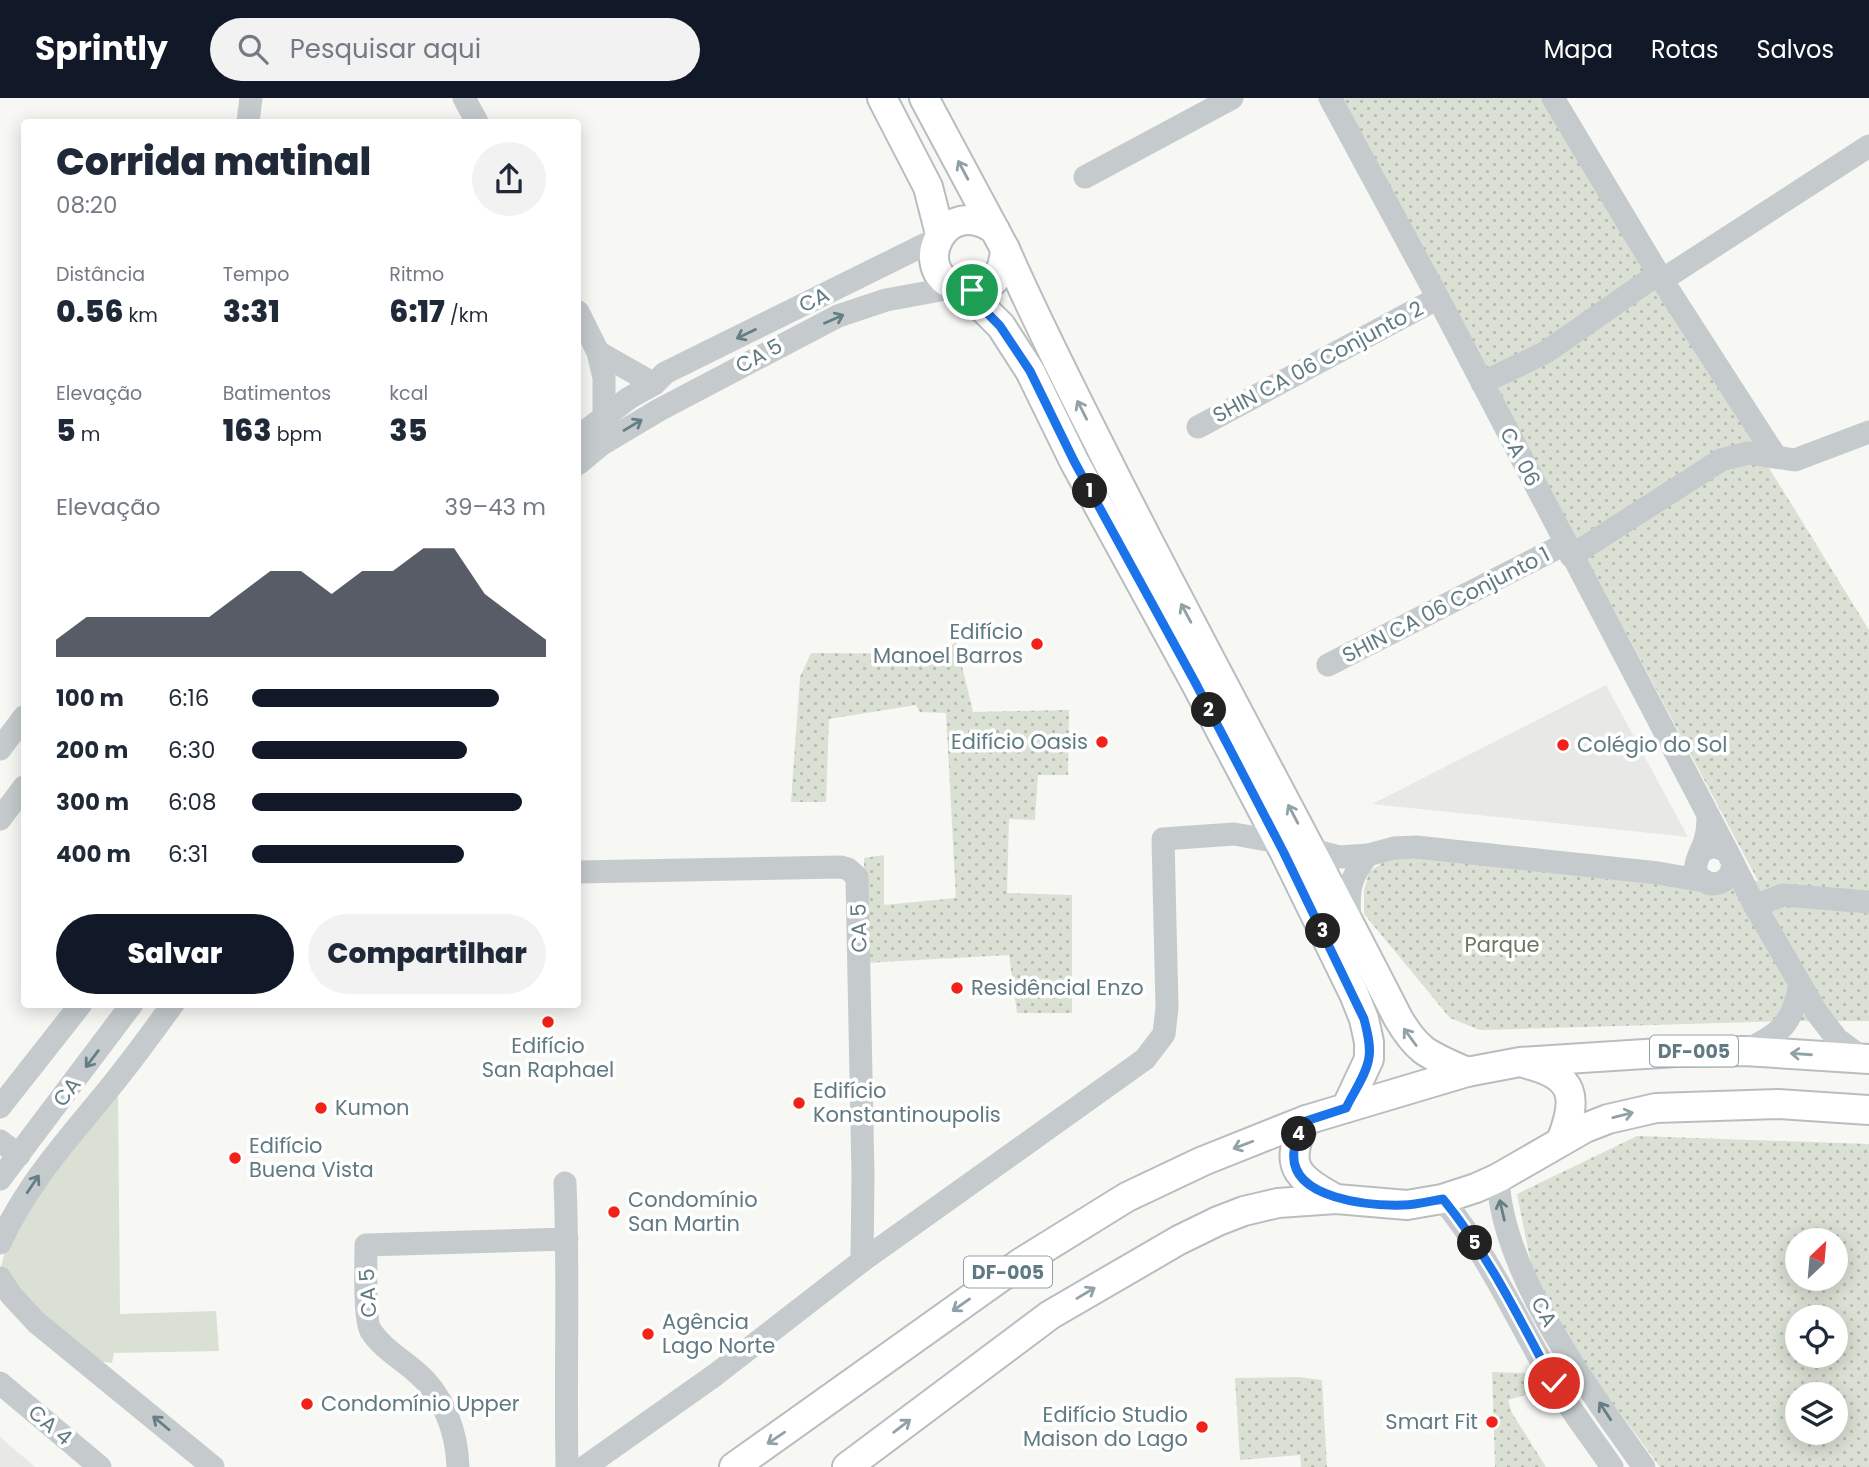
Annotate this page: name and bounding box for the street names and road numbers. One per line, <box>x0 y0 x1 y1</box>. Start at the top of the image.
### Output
street label: CA <box>794 280 834 319</box>
street label: SHIN CA 06 Conjunto 2 <box>1207 294 1428 429</box>
street label: CA 5 <box>730 331 787 380</box>
street label: CA 06 <box>1493 422 1548 491</box>
street label: SHIN CA 06 Conjunto 1 <box>1337 540 1554 669</box>
street label: CA 5 <box>844 903 873 953</box>
road number: DF-005 <box>1650 1035 1738 1066</box>
street label: CA <box>46 1071 87 1113</box>
road number: DF-005 <box>964 1256 1052 1288</box>
street label: CA 5 <box>352 1268 383 1318</box>
street label: CA <box>1524 1291 1564 1332</box>
street label: CA 4 <box>22 1398 78 1452</box>

